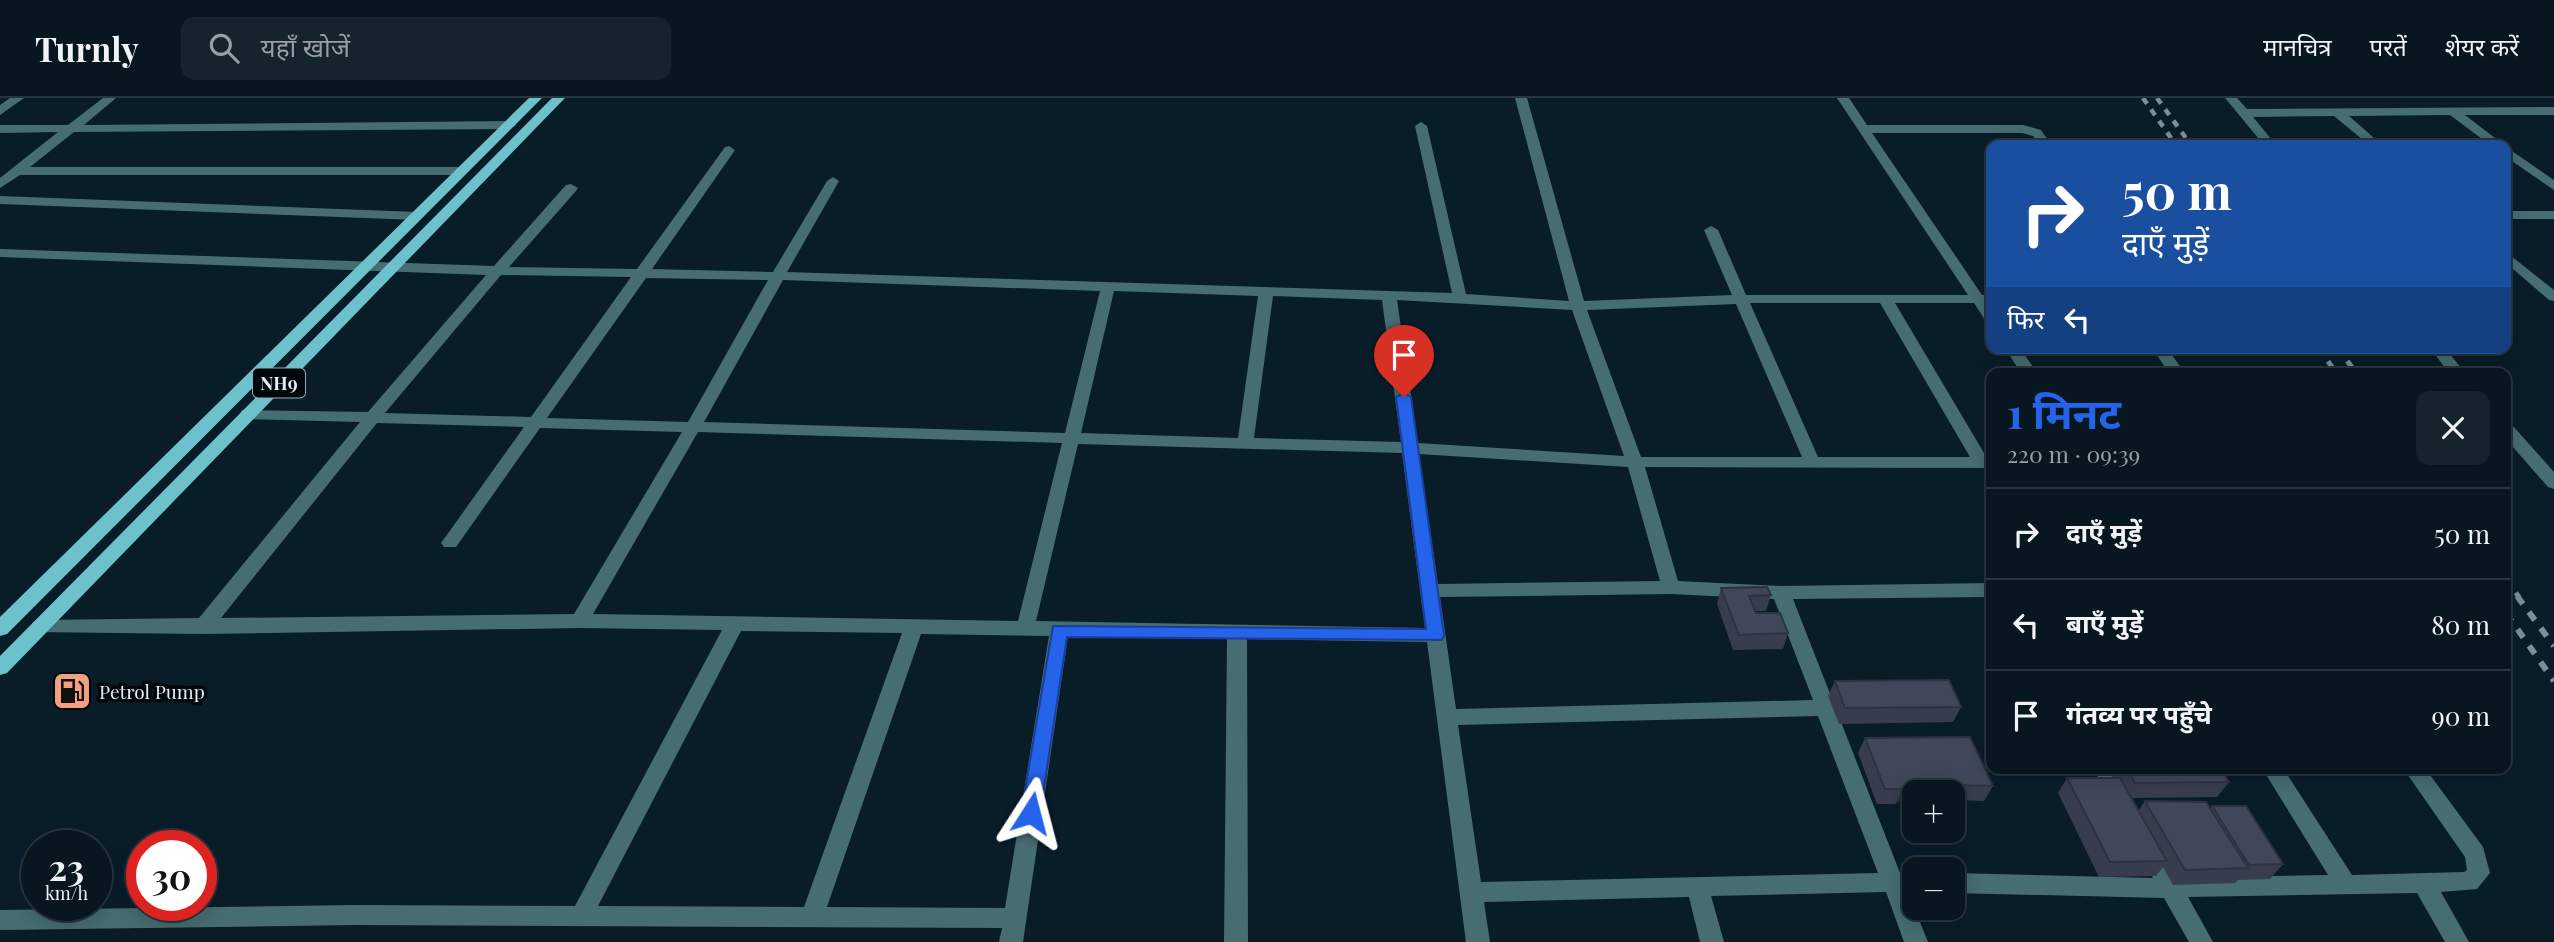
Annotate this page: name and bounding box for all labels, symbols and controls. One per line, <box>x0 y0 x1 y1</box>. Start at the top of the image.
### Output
search box <box>181 17 671 80</box>
text: Turnly <box>35 26 139 70</box>
icon: search <box>205 29 243 67</box>
text: यहाँ खोजें <box>261 29 350 64</box>
text: मानचित्र <box>2263 30 2332 62</box>
text: परतें <box>2370 30 2407 62</box>
text: शेयर करें <box>2445 30 2519 62</box>
text: 50 m <box>2122 157 2232 222</box>
icon: right <box>2007 168 2098 259</box>
text: दाएँ मुड़ें <box>2122 220 2209 263</box>
text: फिर <box>2007 301 2044 336</box>
icon: left <box>2058 301 2096 339</box>
pin <box>1374 325 1434 397</box>
icon: arrive <box>1385 336 1423 374</box>
road number: NH9 <box>253 368 305 398</box>
text: 1 मिनट <box>2007 384 2121 440</box>
button: close <box>2416 391 2490 465</box>
text: 220 m · 09:39 <box>2007 438 2140 469</box>
text: दाएँ मुड़ें <box>2066 514 2142 549</box>
icon: right <box>2007 515 2045 553</box>
text: 50 m <box>2434 516 2490 551</box>
text: बाएँ मुड़ें <box>2066 605 2143 640</box>
icon: left <box>2007 606 2045 644</box>
text: 80 m <box>2431 607 2490 642</box>
fuel station icon: Petrol Pump <box>51 670 93 712</box>
place label: Petrol Pump <box>99 678 205 704</box>
text: गंतव्य पर पहुँचे <box>2066 696 2212 731</box>
icon: arrive <box>2007 697 2045 735</box>
text: 90 m <box>2432 698 2490 733</box>
position arrow <box>994 776 1068 850</box>
map controls <box>1902 780 1965 920</box>
button: + <box>1902 780 1965 843</box>
speed limit sign: 30 <box>126 830 217 921</box>
text: 23 <box>49 843 84 890</box>
button: − <box>1902 857 1965 920</box>
text: km/h <box>45 881 88 905</box>

